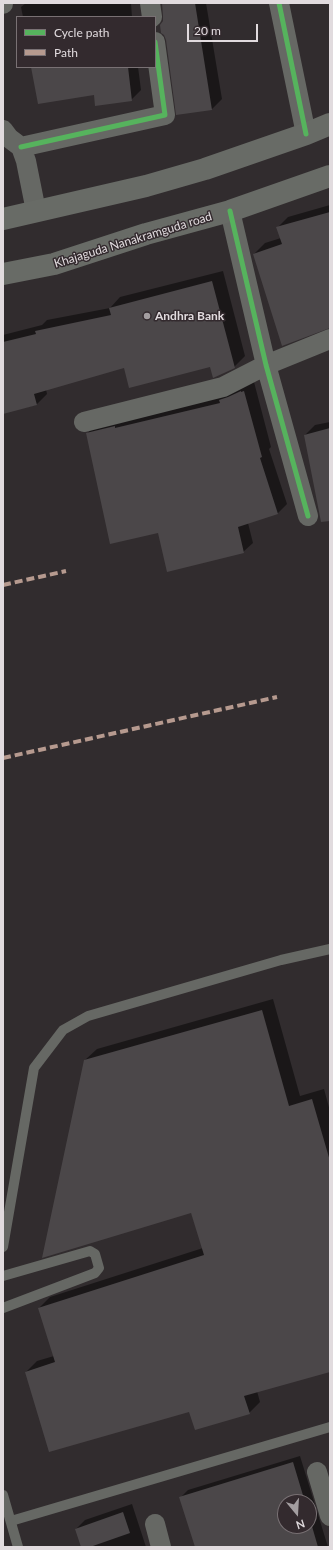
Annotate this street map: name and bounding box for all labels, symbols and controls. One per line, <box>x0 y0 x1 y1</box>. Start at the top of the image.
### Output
legend <box>16 16 156 68</box>
scale bar <box>189 16 260 42</box>
text: 20 m <box>194 23 221 38</box>
text: Cycle path <box>54 25 109 40</box>
text: Path <box>54 45 78 60</box>
street label: Khajaguda Nanakramguda road <box>52 209 214 271</box>
place label: Andhra Bank <box>155 309 224 323</box>
marker: Andhra Bank <box>142 311 152 321</box>
north arrow <box>277 1494 317 1534</box>
text: N <box>295 1517 307 1532</box>

